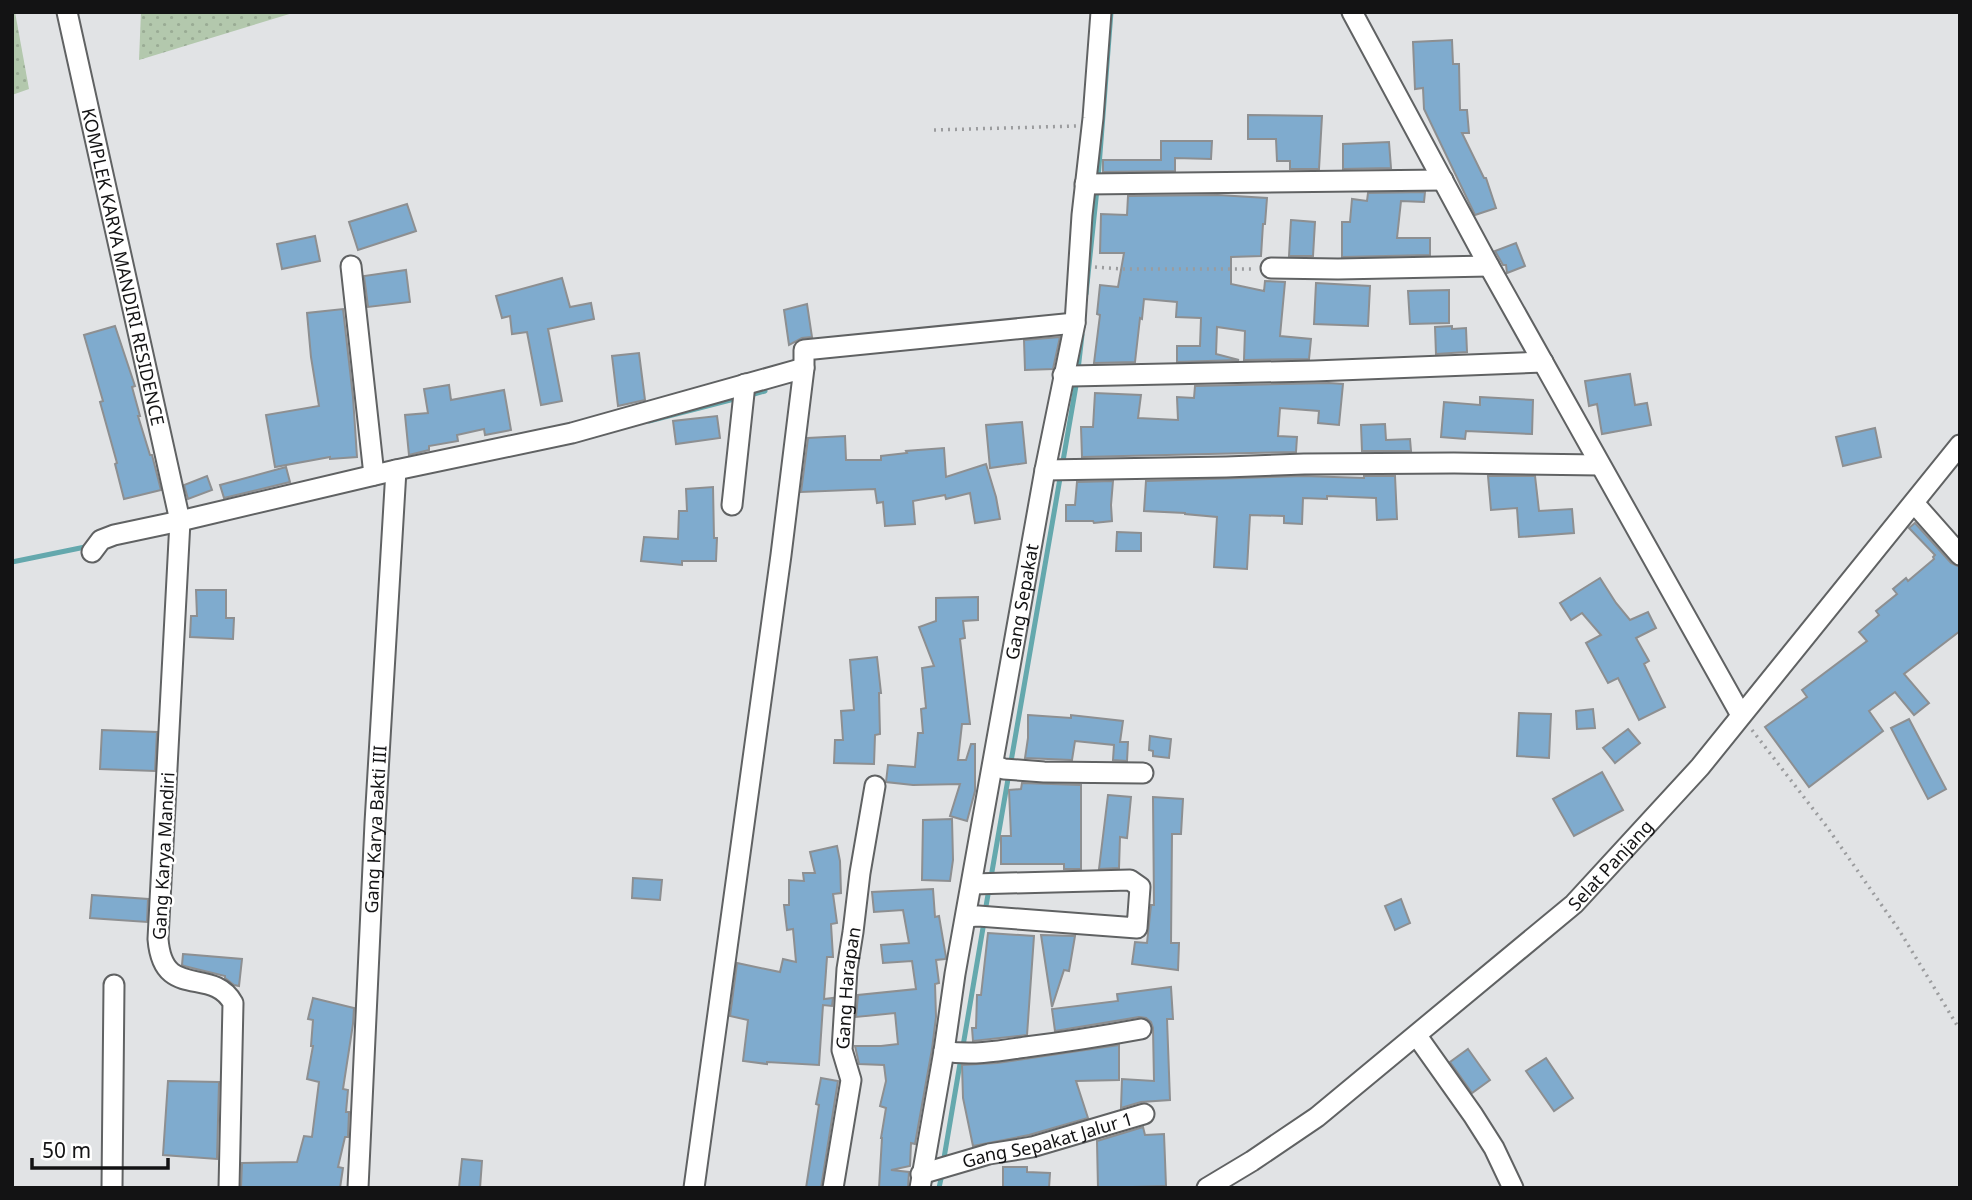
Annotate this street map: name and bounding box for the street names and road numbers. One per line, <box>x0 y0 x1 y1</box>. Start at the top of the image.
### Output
street label: KOMPLEK KARYA MANDIRI RESIDENCE <box>77 106 170 428</box>
street label: Gang Sepakat <box>999 541 1044 662</box>
street label: Gang Karya Bakti III <box>359 745 392 914</box>
street label: Gang Karya Mandiri <box>147 771 179 941</box>
street label: Selat Panjang <box>1562 814 1658 915</box>
street label: Gang Harapan <box>830 925 866 1050</box>
street label: Gang Sepakat Jalur 1 <box>959 1106 1135 1173</box>

